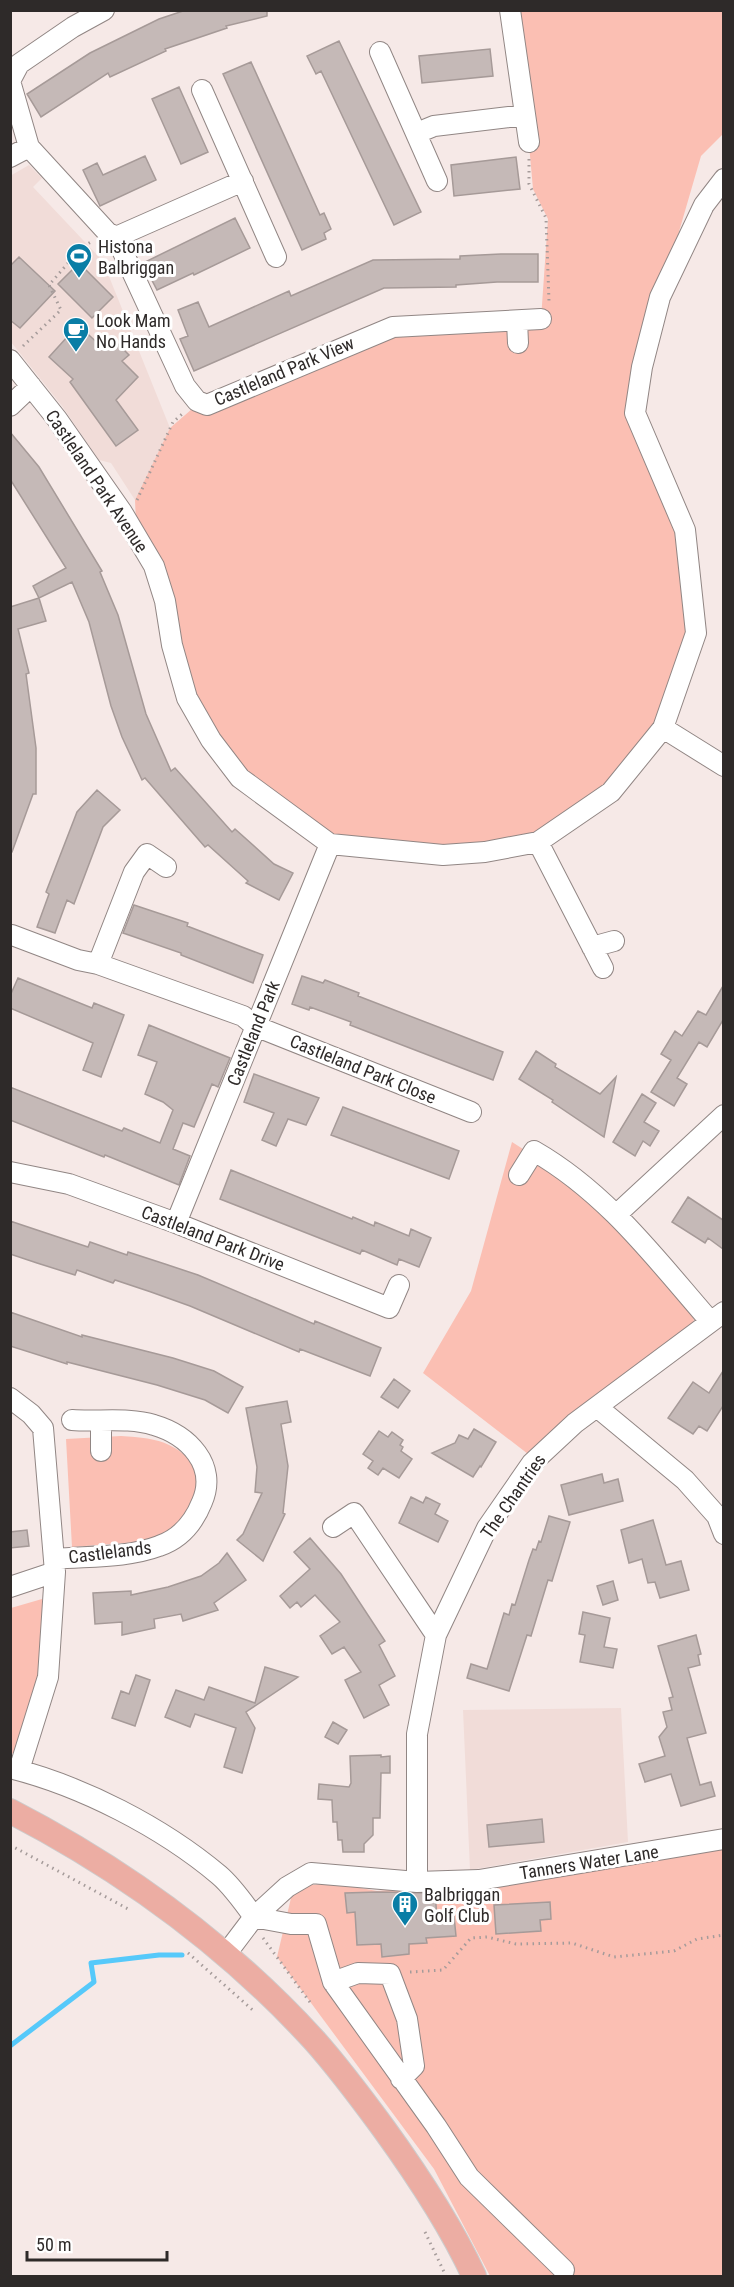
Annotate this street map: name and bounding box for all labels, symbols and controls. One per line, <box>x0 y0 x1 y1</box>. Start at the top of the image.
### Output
place label: Histona Balbriggan <box>98 236 174 278</box>
sports icon: Histona Balbriggan <box>64 241 94 279</box>
place label: Look Mam No Hands <box>96 310 171 352</box>
cafe icon: Look Mam No Hands <box>61 315 91 353</box>
street label: Castleland Park View <box>211 332 357 410</box>
street label: Castleland Park Avenue <box>41 406 153 556</box>
street label: Castleland Park <box>222 977 284 1089</box>
street label: Castleland Park Close <box>287 1030 439 1108</box>
street label: Castleland Park Drive <box>138 1201 288 1275</box>
street label: The Chantries <box>476 1450 550 1542</box>
street label: Castlelands <box>67 1536 153 1568</box>
street label: Tanners Water Lane <box>518 1841 660 1883</box>
place label: Balbriggan Golf Club <box>424 1884 500 1926</box>
building icon: Balbriggan Golf Club <box>390 1889 420 1927</box>
scale bar <box>27 2224 166 2262</box>
text: 50 m <box>36 2234 71 2255</box>

